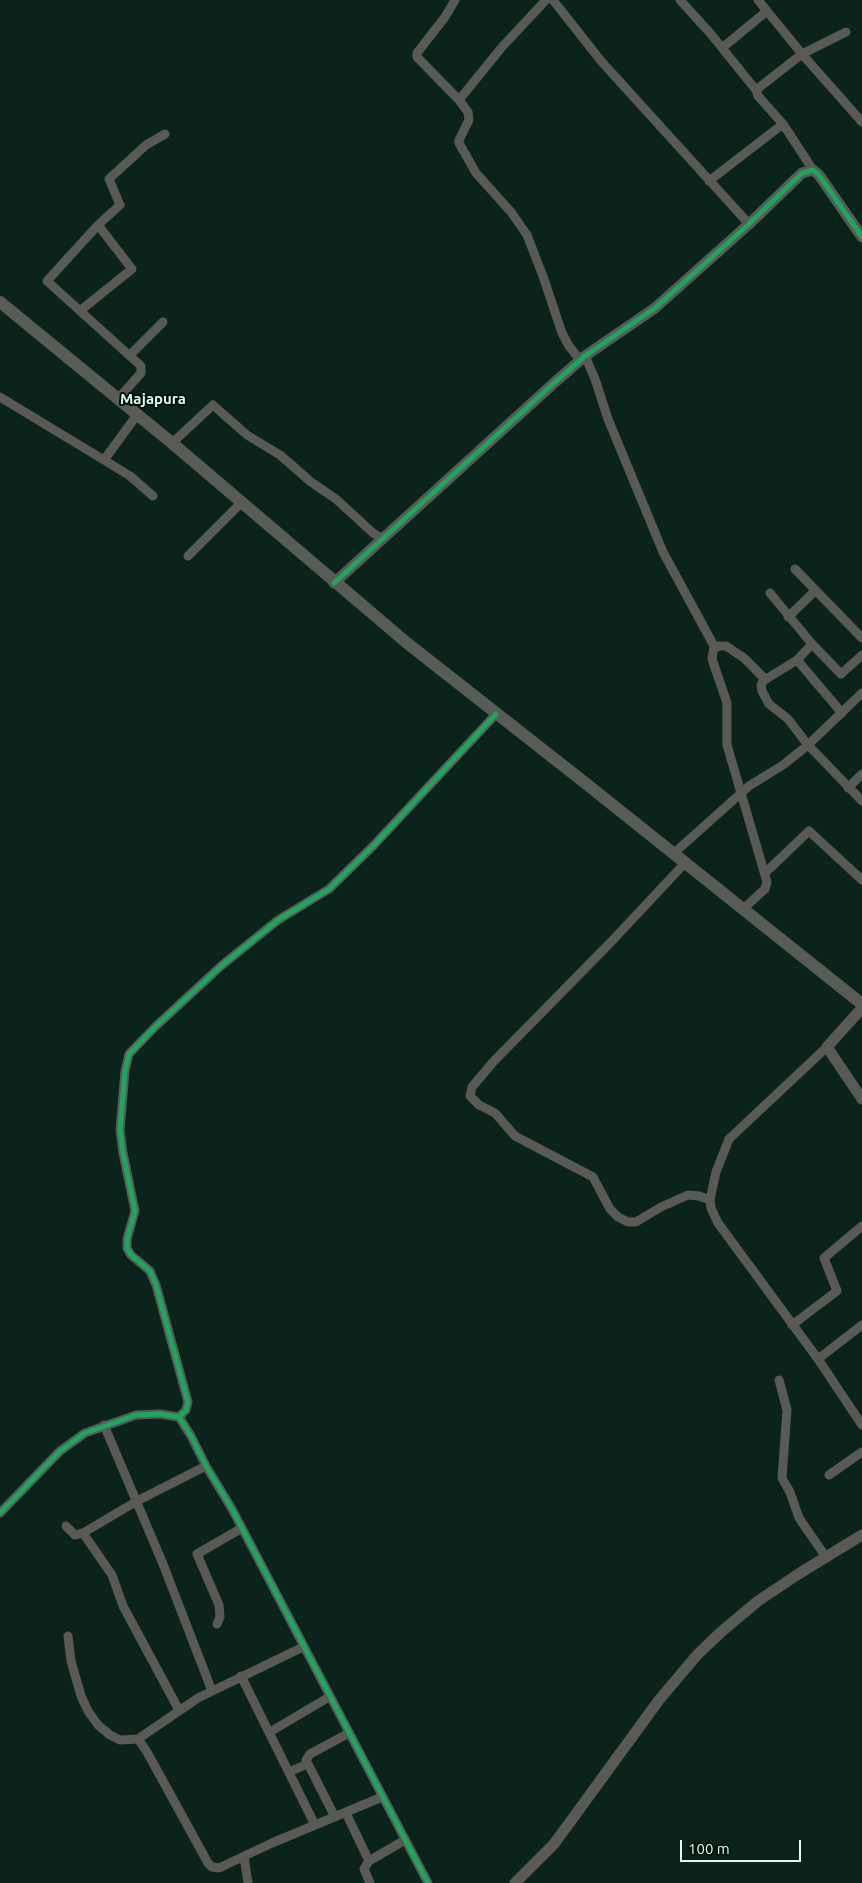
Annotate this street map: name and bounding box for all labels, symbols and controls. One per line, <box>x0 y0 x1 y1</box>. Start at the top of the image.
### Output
district label: Majapura <box>120 390 186 408</box>
scale bar <box>682 1830 803 1862</box>
text: 100 m <box>688 1840 730 1857</box>

